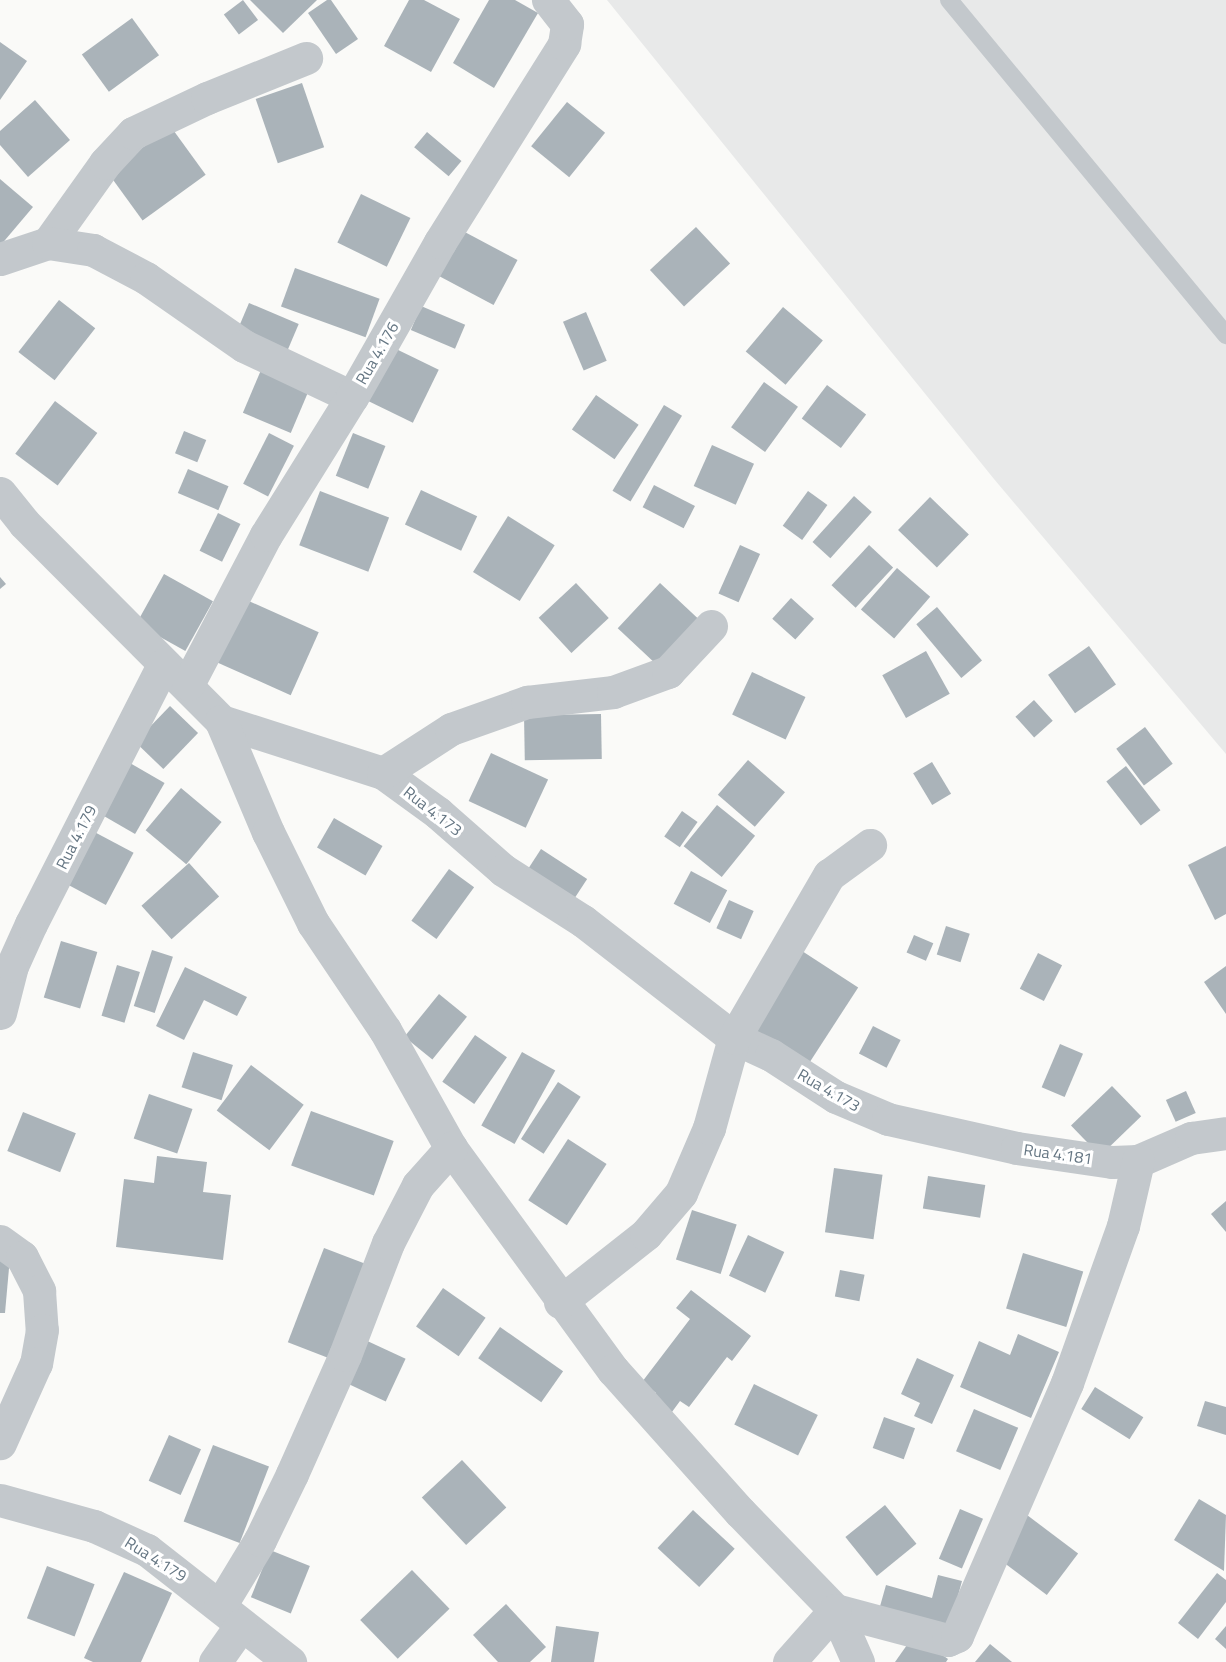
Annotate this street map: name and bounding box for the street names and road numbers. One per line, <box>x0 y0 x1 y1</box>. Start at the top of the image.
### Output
street label: Rua 4.176 <box>351 318 403 388</box>
street label: Rua 4.173 <box>400 782 466 840</box>
street label: Rua 4.179 <box>52 802 100 872</box>
street label: Rua 4.173 <box>794 1064 864 1116</box>
street label: Rua 4.181 <box>1022 1140 1094 1168</box>
street label: Rua 4.179 <box>122 1533 190 1585</box>

